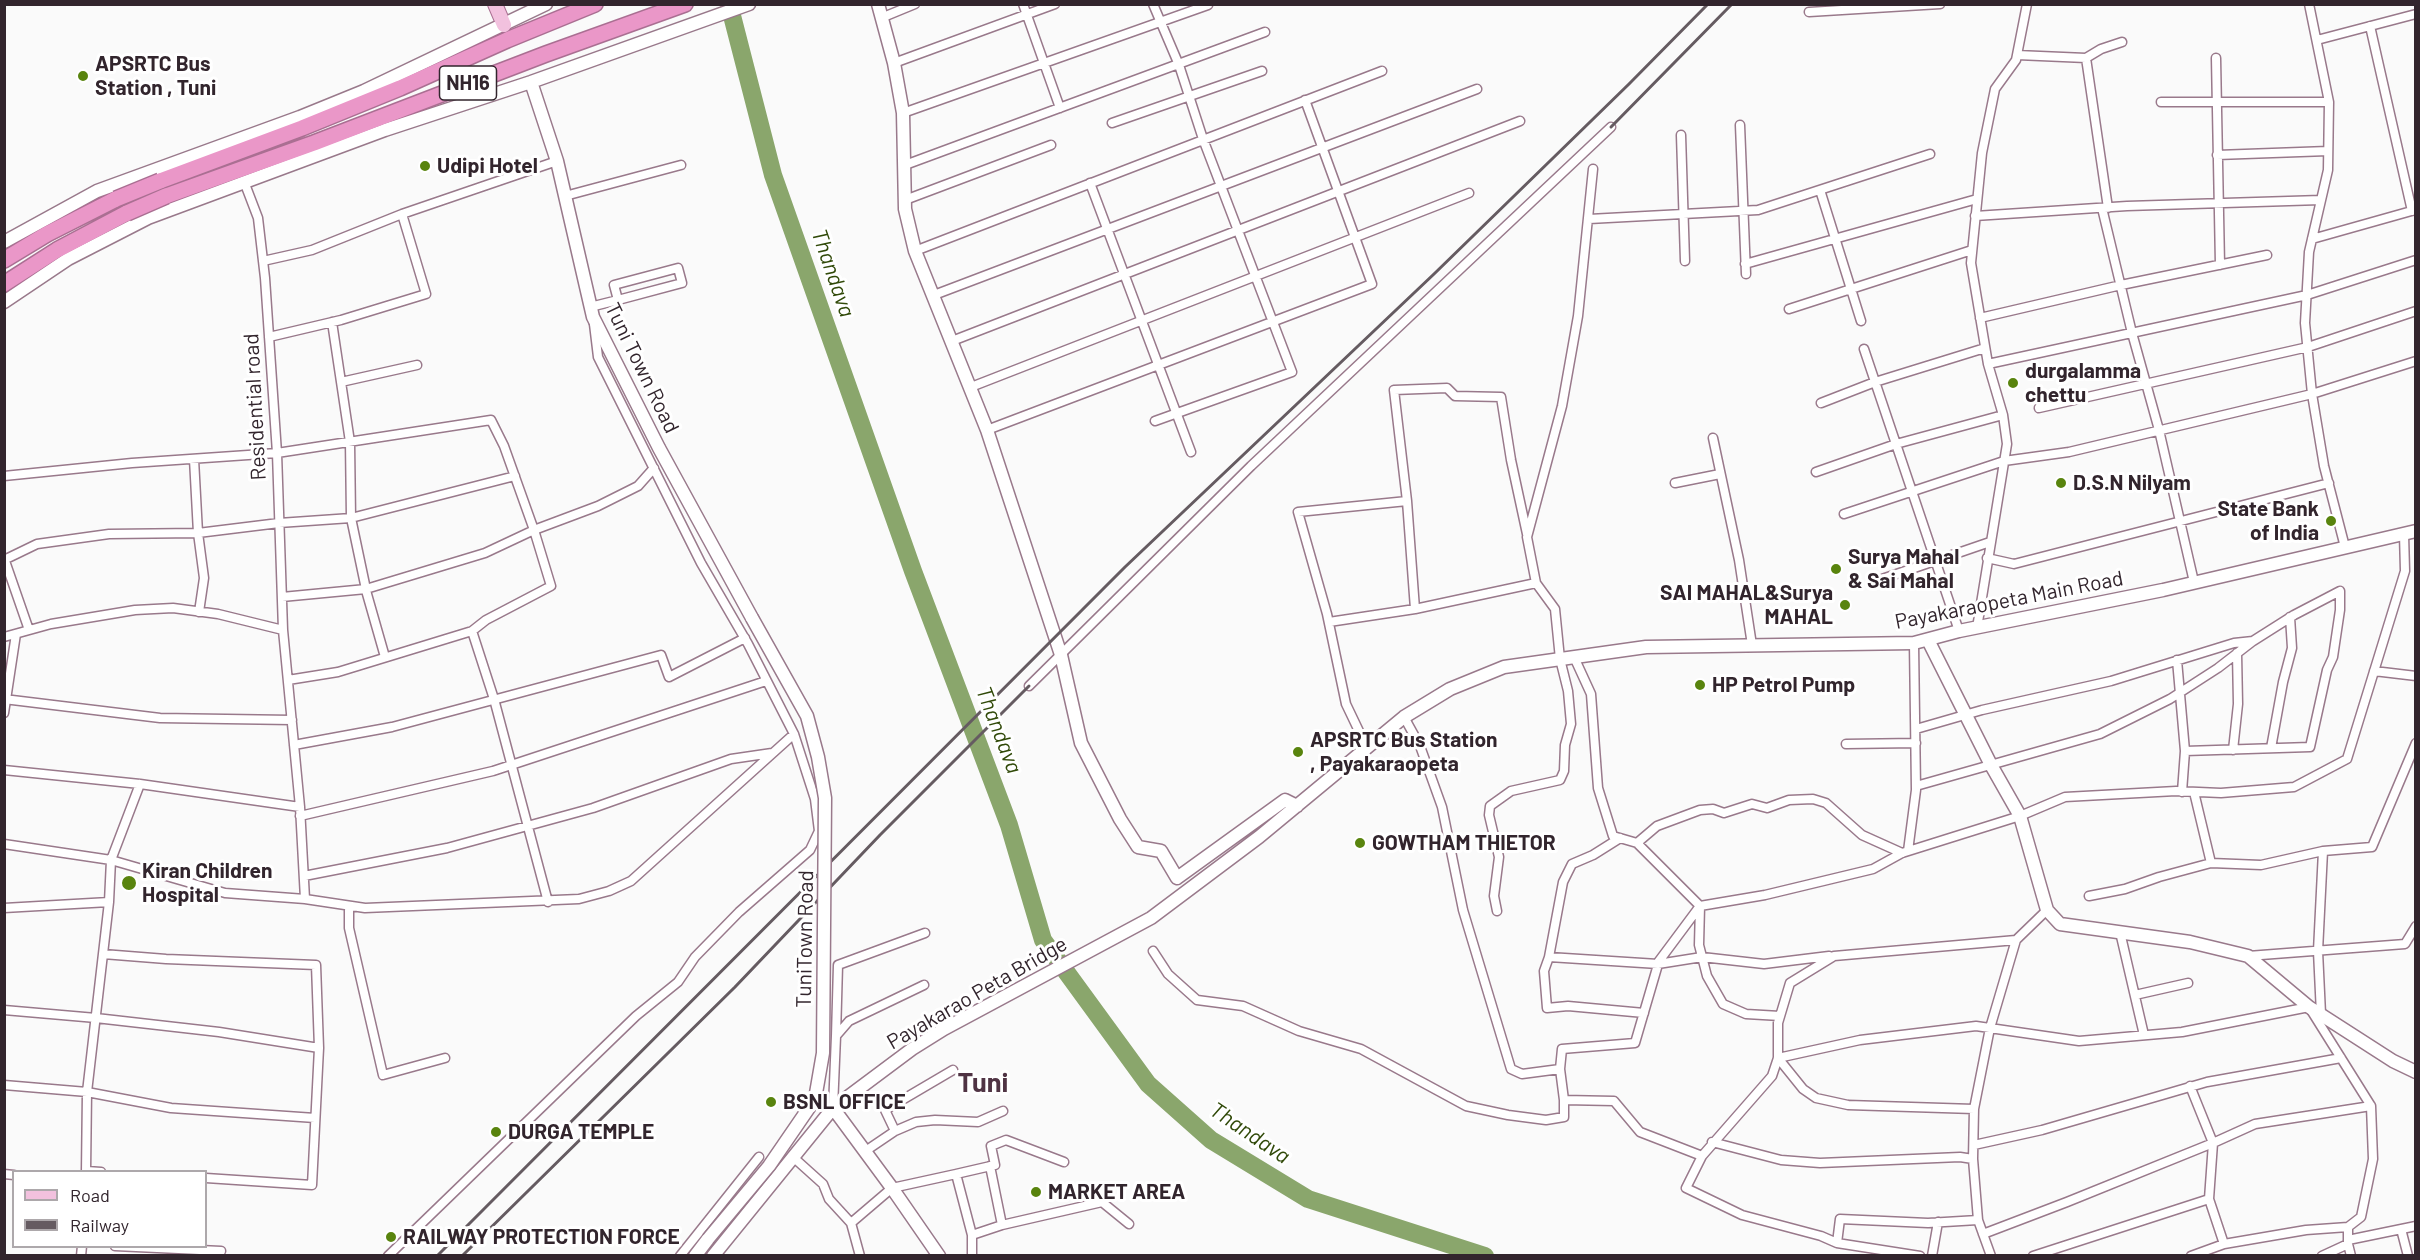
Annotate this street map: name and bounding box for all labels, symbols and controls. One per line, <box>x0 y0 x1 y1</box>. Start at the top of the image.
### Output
place label: APSRTC Bus Station , Tuni <box>95 51 216 101</box>
road number: NH16 <box>440 66 496 100</box>
marker: APSRTC Bus Station , Tuni <box>76 69 90 83</box>
place label: Udipi Hotel <box>437 153 538 179</box>
marker: Udipi Hotel <box>418 159 432 173</box>
water label: Thandava <box>806 226 860 320</box>
street label: Tuni Town Road <box>600 299 684 437</box>
street label: Residential road <box>239 333 271 481</box>
place label: durgalamma chettu <box>2025 358 2141 408</box>
marker: durgalamma chettu <box>2006 376 2020 390</box>
place label: D.S.N Nilyam <box>2073 470 2191 496</box>
marker: D.S.N Nilyam <box>2054 476 2068 490</box>
place label: State Bank of India <box>2217 496 2319 546</box>
marker: State Bank of India <box>2324 514 2338 528</box>
place label: Surya Mahal & Sai Mahal <box>1848 544 1959 594</box>
marker: Surya Mahal & Sai Mahal <box>1829 562 1843 576</box>
street label: Payakaraopeta Main Road <box>1893 565 2125 635</box>
place label: SAI MAHAL&Surya MAHAL <box>1660 580 1833 630</box>
marker: SAI MAHAL&Surya MAHAL <box>1838 598 1852 612</box>
place label: HP Petrol Pump <box>1712 672 1855 698</box>
marker: HP Petrol Pump <box>1693 678 1707 692</box>
water label: Thandava <box>970 683 1028 777</box>
place label: APSRTC Bus Station , Payakaraopeta <box>1310 727 1498 777</box>
marker: APSRTC Bus Station , Payakaraopeta <box>1291 745 1305 759</box>
place label: GOWTHAM THIETOR <box>1372 830 1556 856</box>
marker: GOWTHAM THIETOR <box>1353 836 1367 850</box>
place label: Kiran Children Hospital <box>142 858 273 908</box>
street label: TuniTown Road <box>791 870 819 1008</box>
marker: Kiran Children Hospital <box>120 874 138 892</box>
street label: Payakarao Peta Bridge <box>882 931 1072 1055</box>
district label: Tuni <box>958 1067 1008 1099</box>
place label: BSNL OFFICE <box>783 1089 906 1115</box>
marker: BSNL OFFICE <box>764 1095 778 1109</box>
water label: Thandava <box>1205 1097 1295 1169</box>
place label: DURGA TEMPLE <box>508 1119 654 1145</box>
marker: DURGA TEMPLE <box>489 1125 503 1139</box>
legend <box>12 1170 207 1248</box>
place label: MARKET AREA <box>1048 1179 1185 1205</box>
text: Road <box>70 1184 110 1206</box>
marker: MARKET AREA <box>1029 1185 1043 1199</box>
text: Railway <box>70 1214 129 1236</box>
place label: RAILWAY PROTECTION FORCE <box>403 1224 680 1250</box>
marker: RAILWAY PROTECTION FORCE <box>384 1230 398 1244</box>

